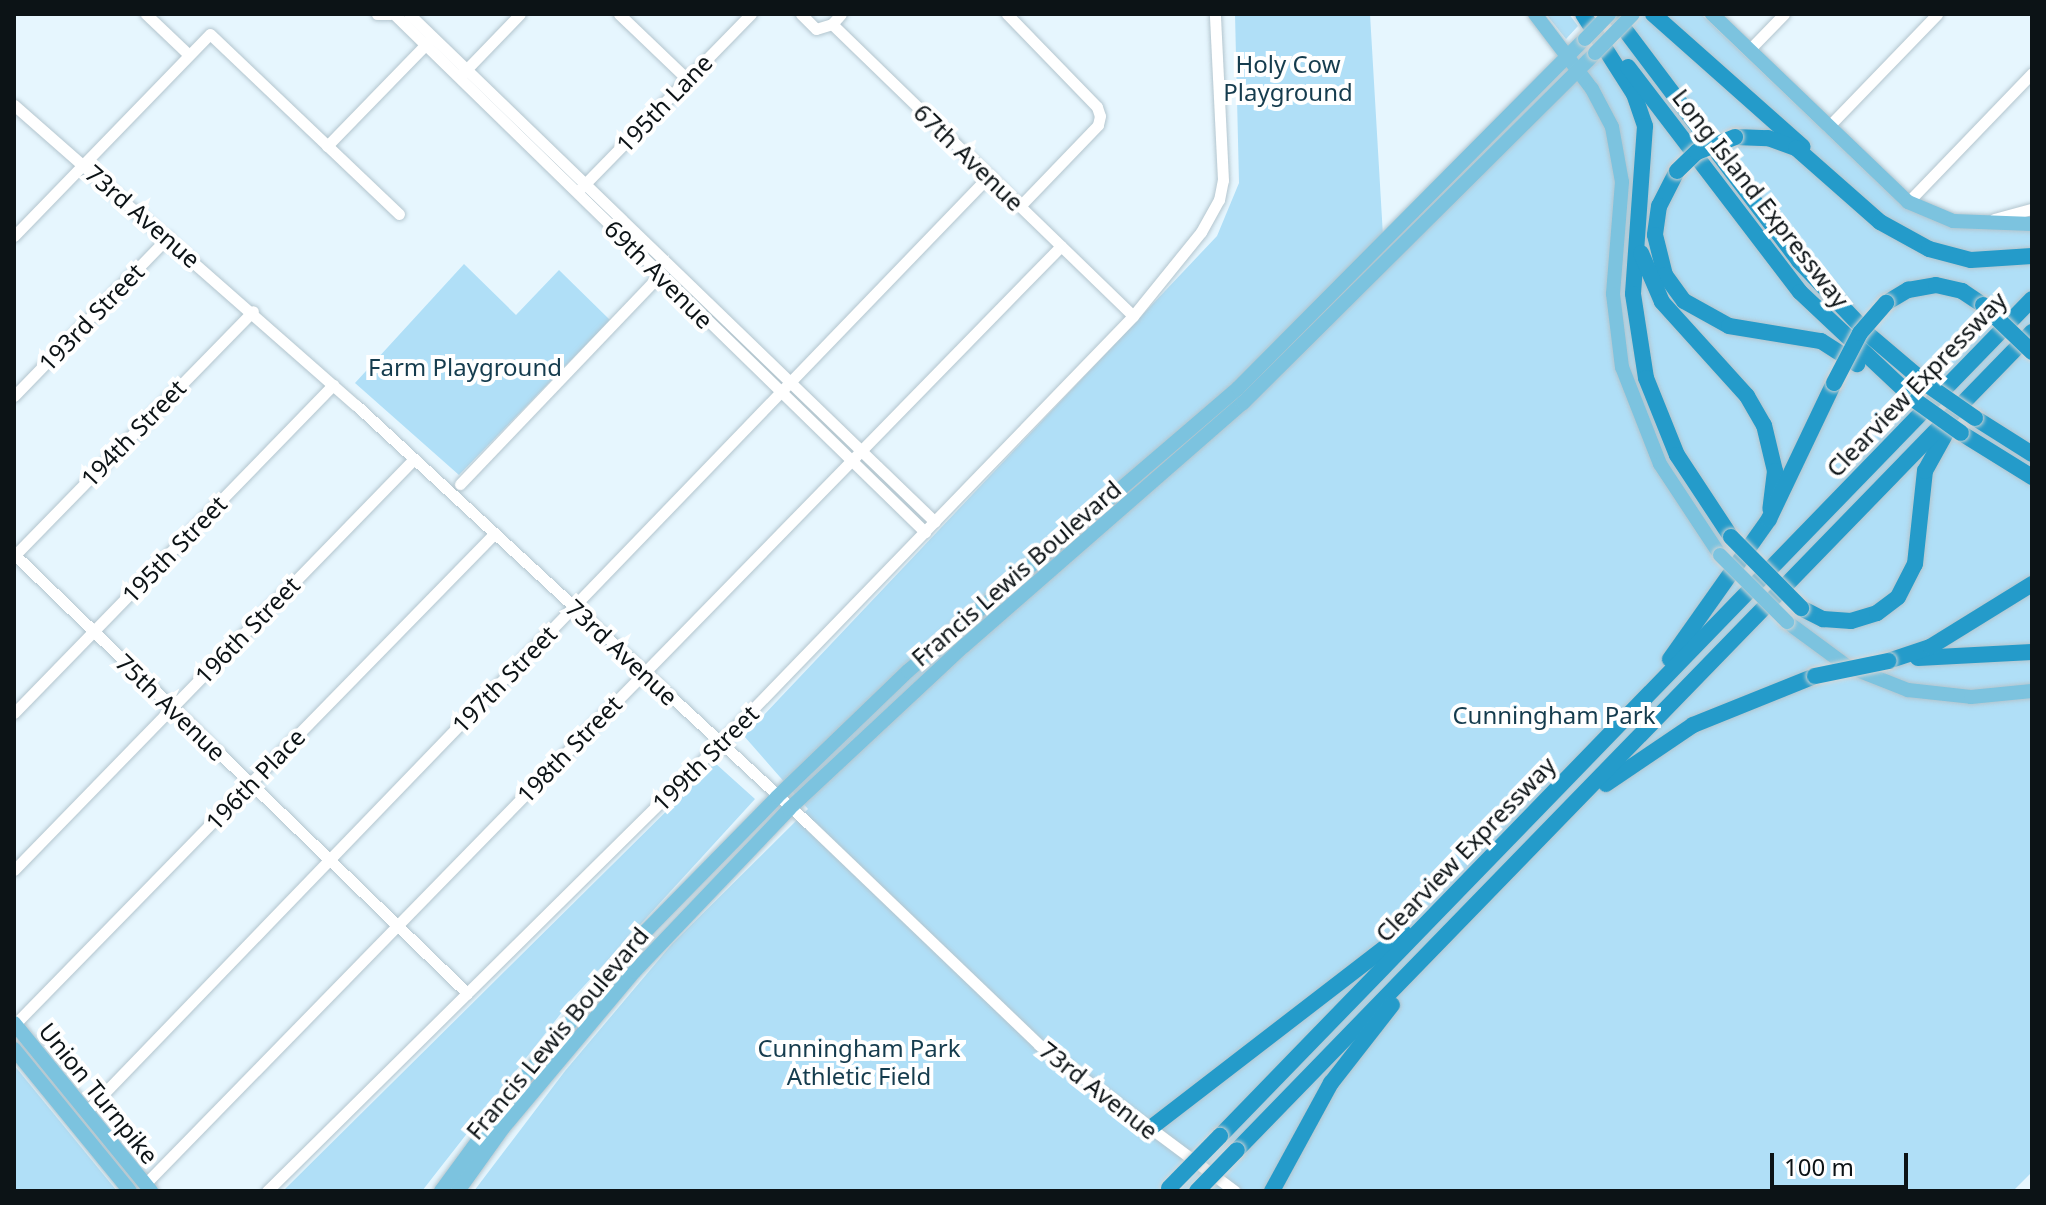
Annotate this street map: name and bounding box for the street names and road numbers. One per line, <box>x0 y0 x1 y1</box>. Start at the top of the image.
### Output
street label: 195th Lane <box>610 48 718 158</box>
street label: Long Island Expressway <box>1667 83 1855 313</box>
street label: 67th Avenue <box>908 98 1030 216</box>
street label: 73rd Avenue <box>80 159 206 273</box>
street label: 69th Avenue <box>599 214 719 334</box>
street label: 193rd Street <box>32 257 150 377</box>
street label: Clearview Expressway <box>1820 285 2012 483</box>
street label: 194th Street <box>75 373 191 493</box>
street label: Francis Lewis Boulevard <box>905 474 1127 672</box>
street label: 195th Street <box>116 489 232 609</box>
street label: 196th Street <box>189 570 305 690</box>
street label: 73rd Avenue <box>560 593 684 711</box>
street label: 197th Street <box>446 619 562 739</box>
street label: 75th Avenue <box>110 648 232 766</box>
street label: 198th Street <box>511 689 627 809</box>
street label: 199th Street <box>646 699 764 817</box>
street label: 196th Place <box>199 722 311 836</box>
street label: Clearview Expressway <box>1369 750 1561 948</box>
street label: Francis Lewis Boulevard <box>460 921 654 1145</box>
street label: Union Turnpike <box>33 1017 165 1169</box>
street label: 73rd Avenue <box>1034 1035 1164 1145</box>

